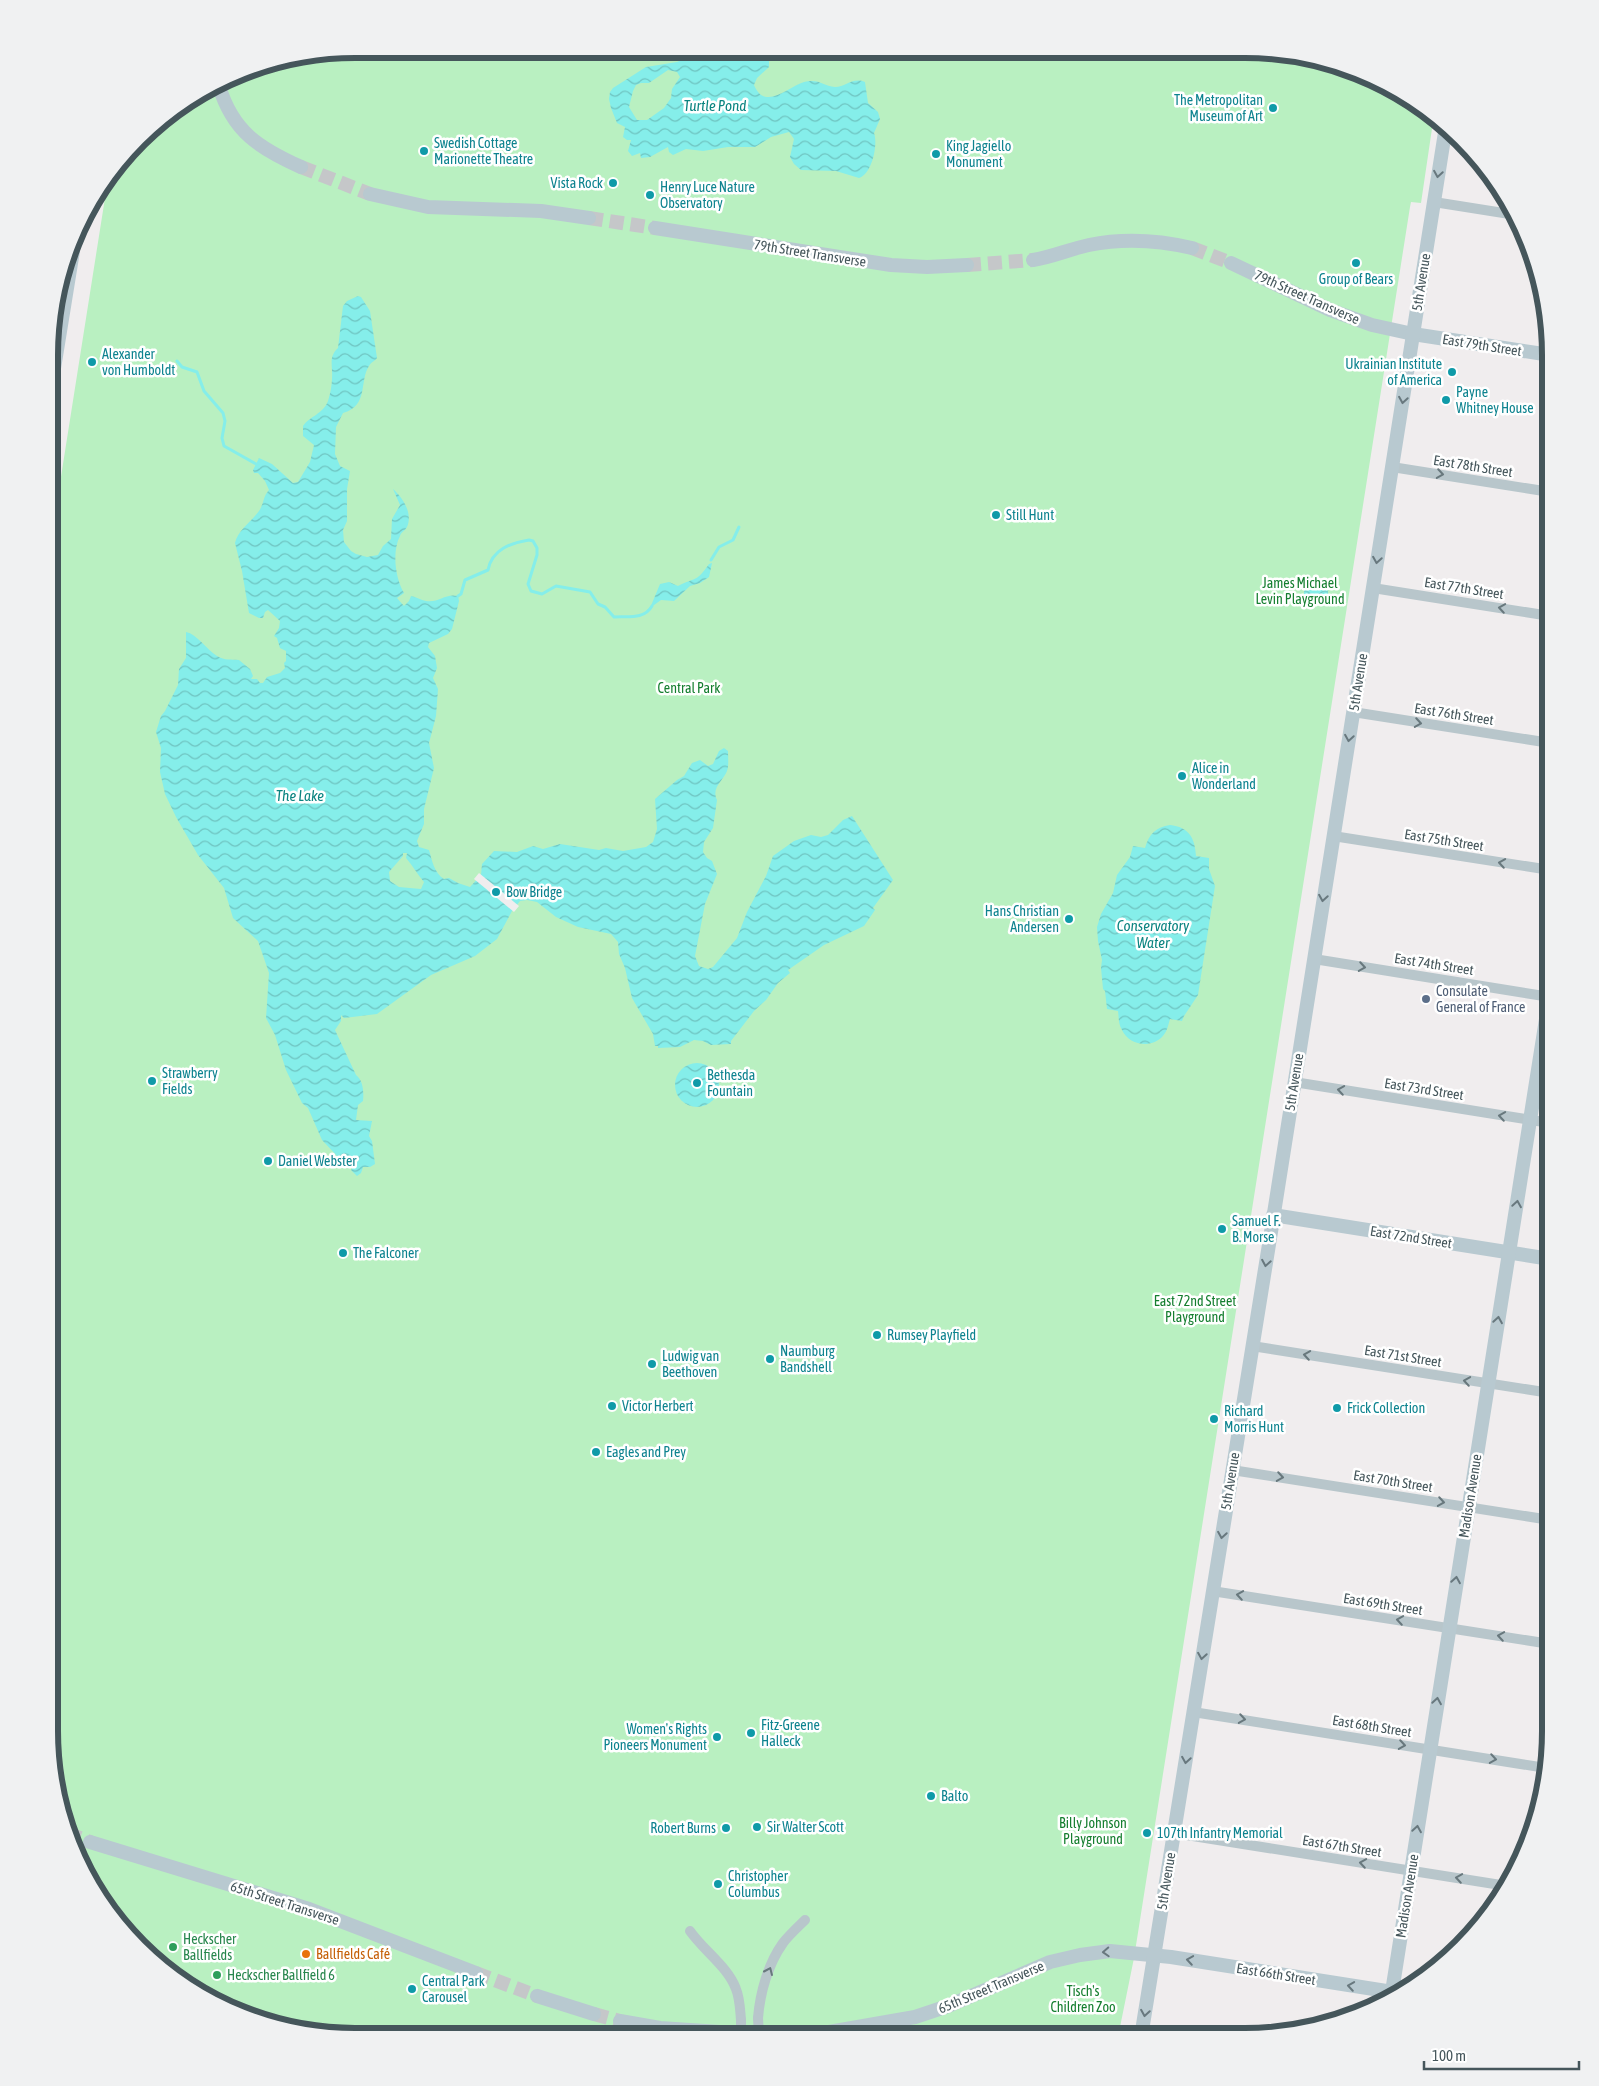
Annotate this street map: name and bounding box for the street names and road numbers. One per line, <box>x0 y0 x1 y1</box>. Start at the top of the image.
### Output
street label: 79th Street Transverse <box>753 236 867 270</box>
street label: 5th Avenue <box>1409 252 1433 312</box>
street label: 79th Street Transverse <box>1252 267 1362 327</box>
street label: East 79th Street <box>1441 331 1523 359</box>
street label: East 78th Street <box>1432 452 1514 480</box>
street label: East 77th Street <box>1423 574 1505 602</box>
street label: 5th Avenue <box>1346 652 1370 712</box>
street label: East 76th Street <box>1413 700 1495 728</box>
street label: East 75th Street <box>1403 826 1485 854</box>
street label: East 74th Street <box>1393 950 1475 978</box>
street label: 5th Avenue <box>1282 1052 1306 1112</box>
street label: East 73rd Street <box>1383 1075 1465 1103</box>
street label: East 72nd Street <box>1369 1223 1453 1251</box>
street label: East 71st Street <box>1363 1342 1443 1370</box>
street label: 5th Avenue <box>1218 1451 1242 1511</box>
street label: Madison Avenue <box>1455 1453 1485 1539</box>
street label: East 70th Street <box>1352 1467 1434 1495</box>
street label: East 69th Street <box>1342 1590 1424 1618</box>
street label: East 68th Street <box>1331 1712 1413 1740</box>
street label: East 67th Street <box>1301 1832 1383 1860</box>
street label: 5th Avenue <box>1154 1851 1178 1911</box>
street label: Madison Avenue <box>1392 1853 1422 1939</box>
street label: 65th Street Transverse <box>229 1878 341 1928</box>
street label: 65th Street Transverse <box>936 1957 1046 2017</box>
street label: East 66th Street <box>1235 1960 1317 1988</box>

